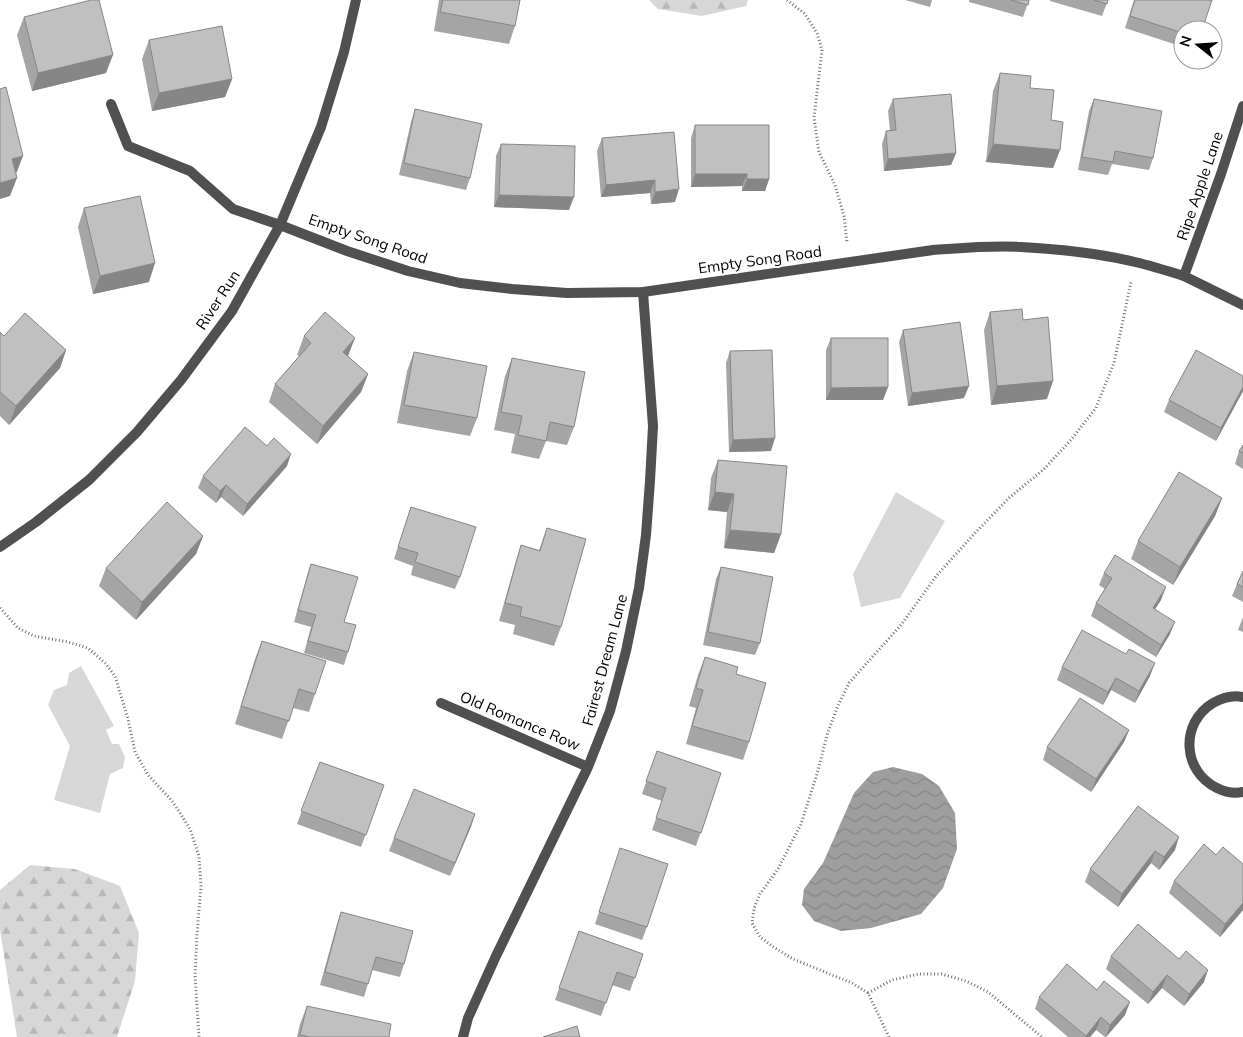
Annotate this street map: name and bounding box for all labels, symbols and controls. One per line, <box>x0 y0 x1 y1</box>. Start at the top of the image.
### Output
north arrow <box>1173 20 1223 70</box>
text: N <box>1175 34 1196 49</box>
street label: Ripe Apple Lane <box>1172 129 1227 243</box>
street label: Empty Song Road <box>306 209 430 268</box>
street label: Empty Song Road <box>697 241 823 278</box>
street label: River Run <box>191 266 244 333</box>
street label: Fairest Dream Lane <box>578 592 631 728</box>
street label: Old Romance Row <box>457 687 583 754</box>

